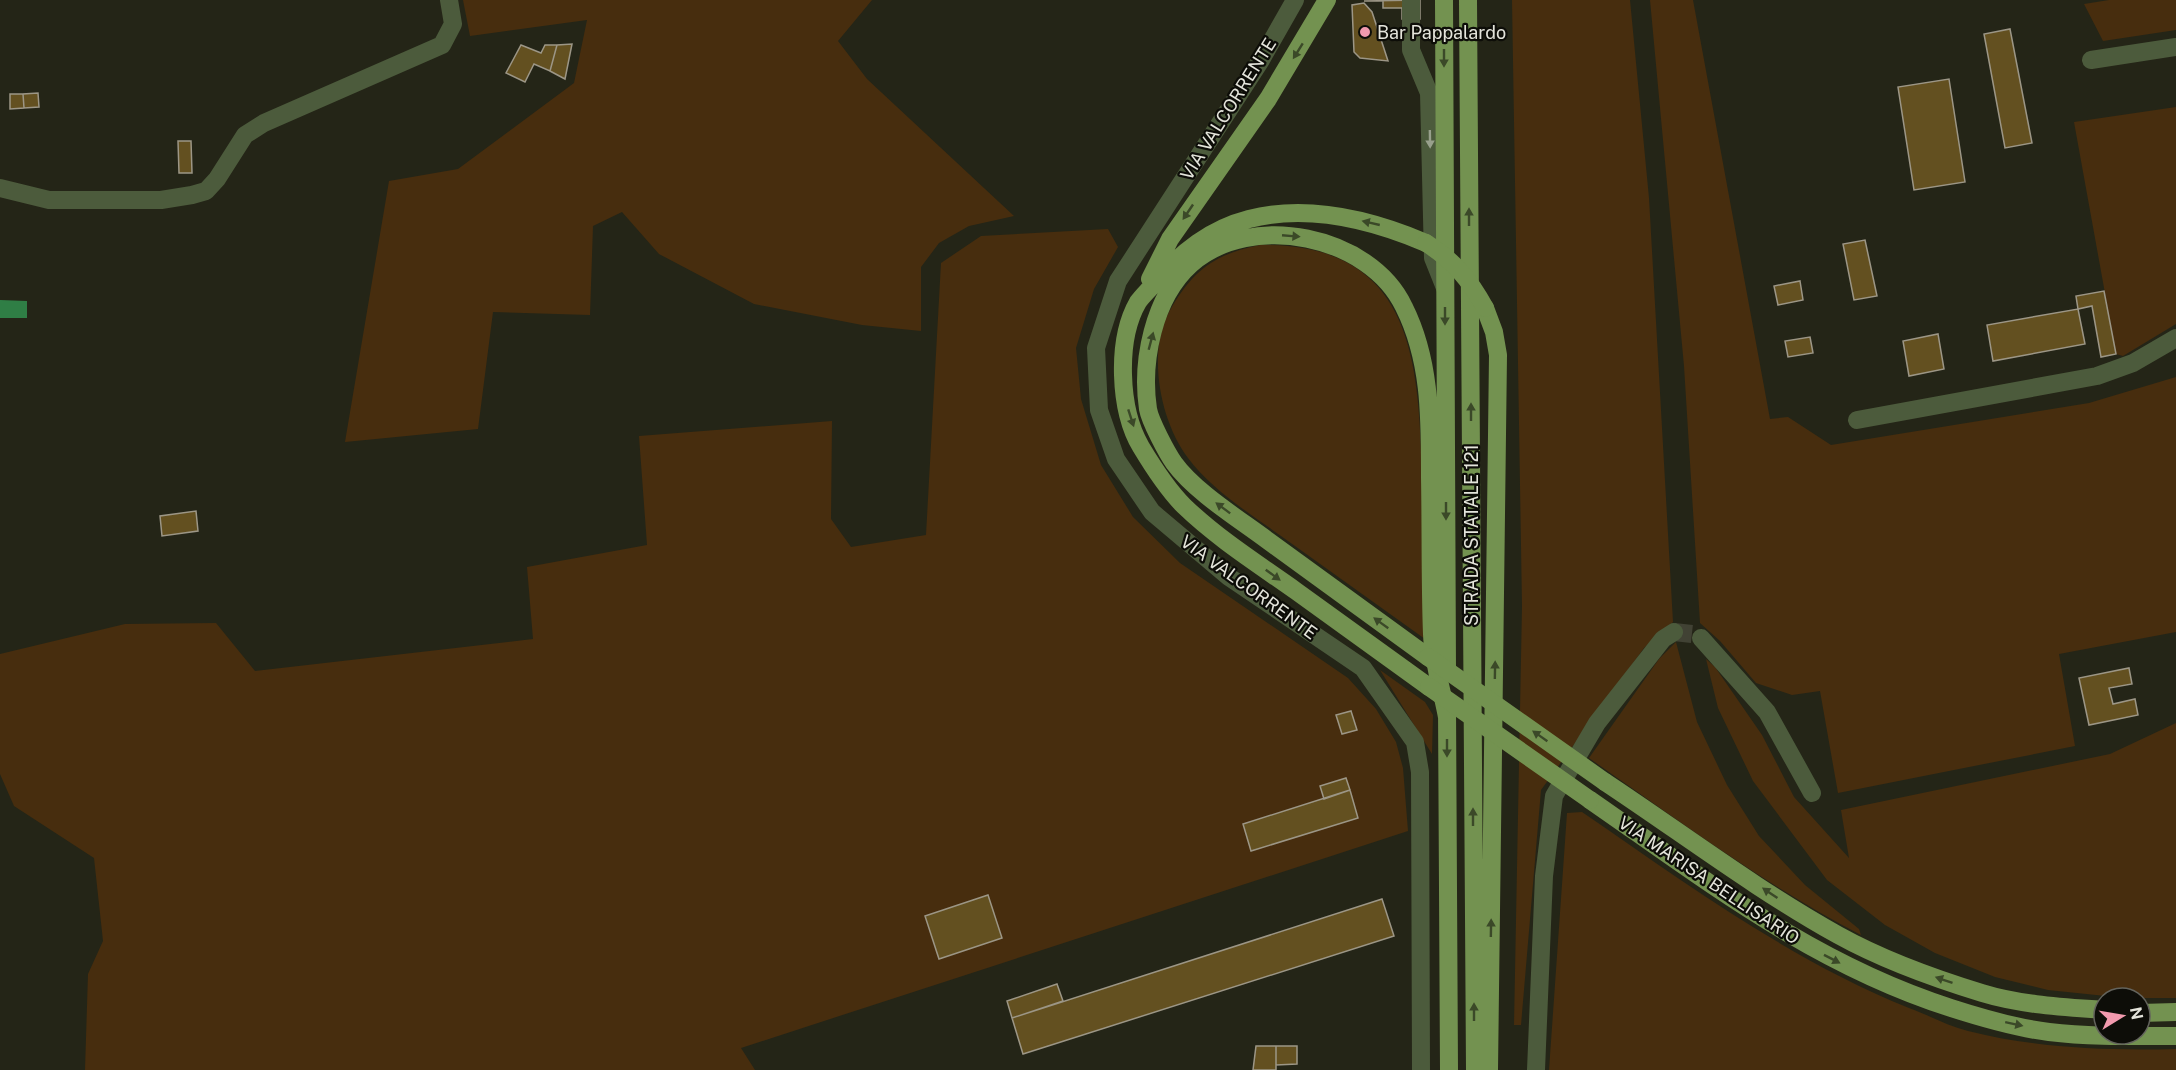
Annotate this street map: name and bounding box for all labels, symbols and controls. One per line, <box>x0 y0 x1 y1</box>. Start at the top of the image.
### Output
place label: Bar Pappalardo <box>1377 22 1506 43</box>
marker: Bar Pappalardo <box>1358 25 1372 39</box>
street label: VIA VALCORRENTE <box>1176 34 1280 184</box>
one-way arrow <box>1292 43 1303 59</box>
one-way arrow <box>1439 49 1449 68</box>
one-way arrow <box>1426 129 1435 148</box>
one-way arrow <box>1183 204 1194 220</box>
one-way arrow <box>1464 207 1474 226</box>
one-way arrow <box>1362 217 1380 227</box>
one-way arrow <box>1282 231 1301 241</box>
one-way arrow <box>1440 307 1450 326</box>
one-way arrow <box>1147 332 1156 350</box>
one-way arrow <box>1466 402 1475 421</box>
one-way arrow <box>1126 409 1136 427</box>
street label: STRADA STATALE 121 <box>1461 444 1482 626</box>
one-way arrow <box>1216 502 1231 514</box>
one-way arrow <box>1441 502 1451 521</box>
street label: VIA VALCORRENTE <box>1177 530 1321 644</box>
one-way arrow <box>1264 569 1280 581</box>
one-way arrow <box>1373 617 1388 629</box>
one-way arrow <box>1491 660 1500 679</box>
one-way arrow <box>1532 731 1548 742</box>
one-way arrow <box>1442 739 1452 758</box>
one-way arrow <box>1468 807 1478 826</box>
street label: VIA MARISA BELLISARIO <box>1615 812 1803 948</box>
one-way arrow <box>1763 887 1779 899</box>
one-way arrow <box>1486 918 1495 937</box>
one-way arrow <box>1823 954 1840 963</box>
one-way arrow <box>1935 975 1953 984</box>
north arrow <box>2092 986 2152 1046</box>
one-way arrow <box>1469 1002 1479 1021</box>
text: N <box>2126 1005 2147 1021</box>
one-way arrow <box>2005 1020 2024 1030</box>

